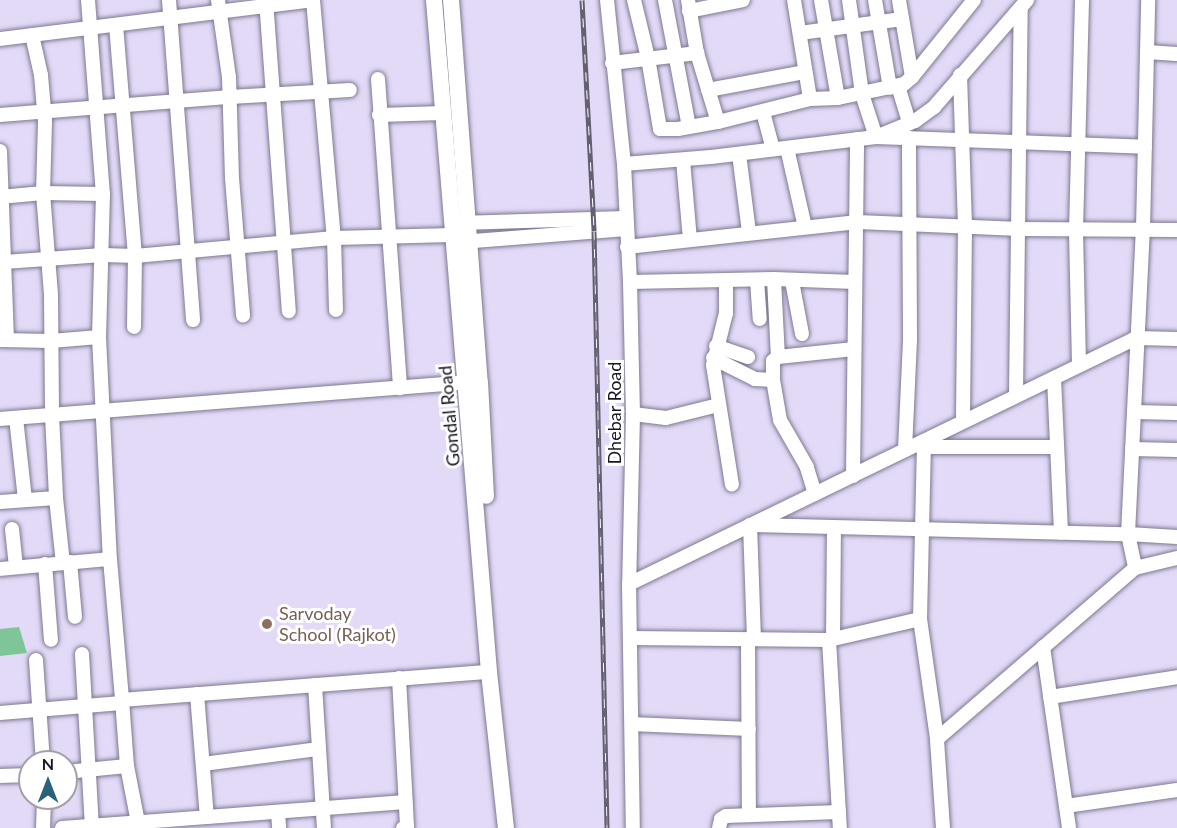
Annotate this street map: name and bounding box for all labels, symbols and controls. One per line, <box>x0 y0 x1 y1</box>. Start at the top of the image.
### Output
street label: Dhebar Road <box>603 361 625 465</box>
street label: Gondal Road <box>434 365 464 467</box>
place label: Sarvoday School (Rajkot) <box>279 603 396 646</box>
marker: Sarvoday School (Rajkot) <box>260 617 274 631</box>
north arrow <box>18 750 78 810</box>
text: N <box>42 754 54 773</box>

